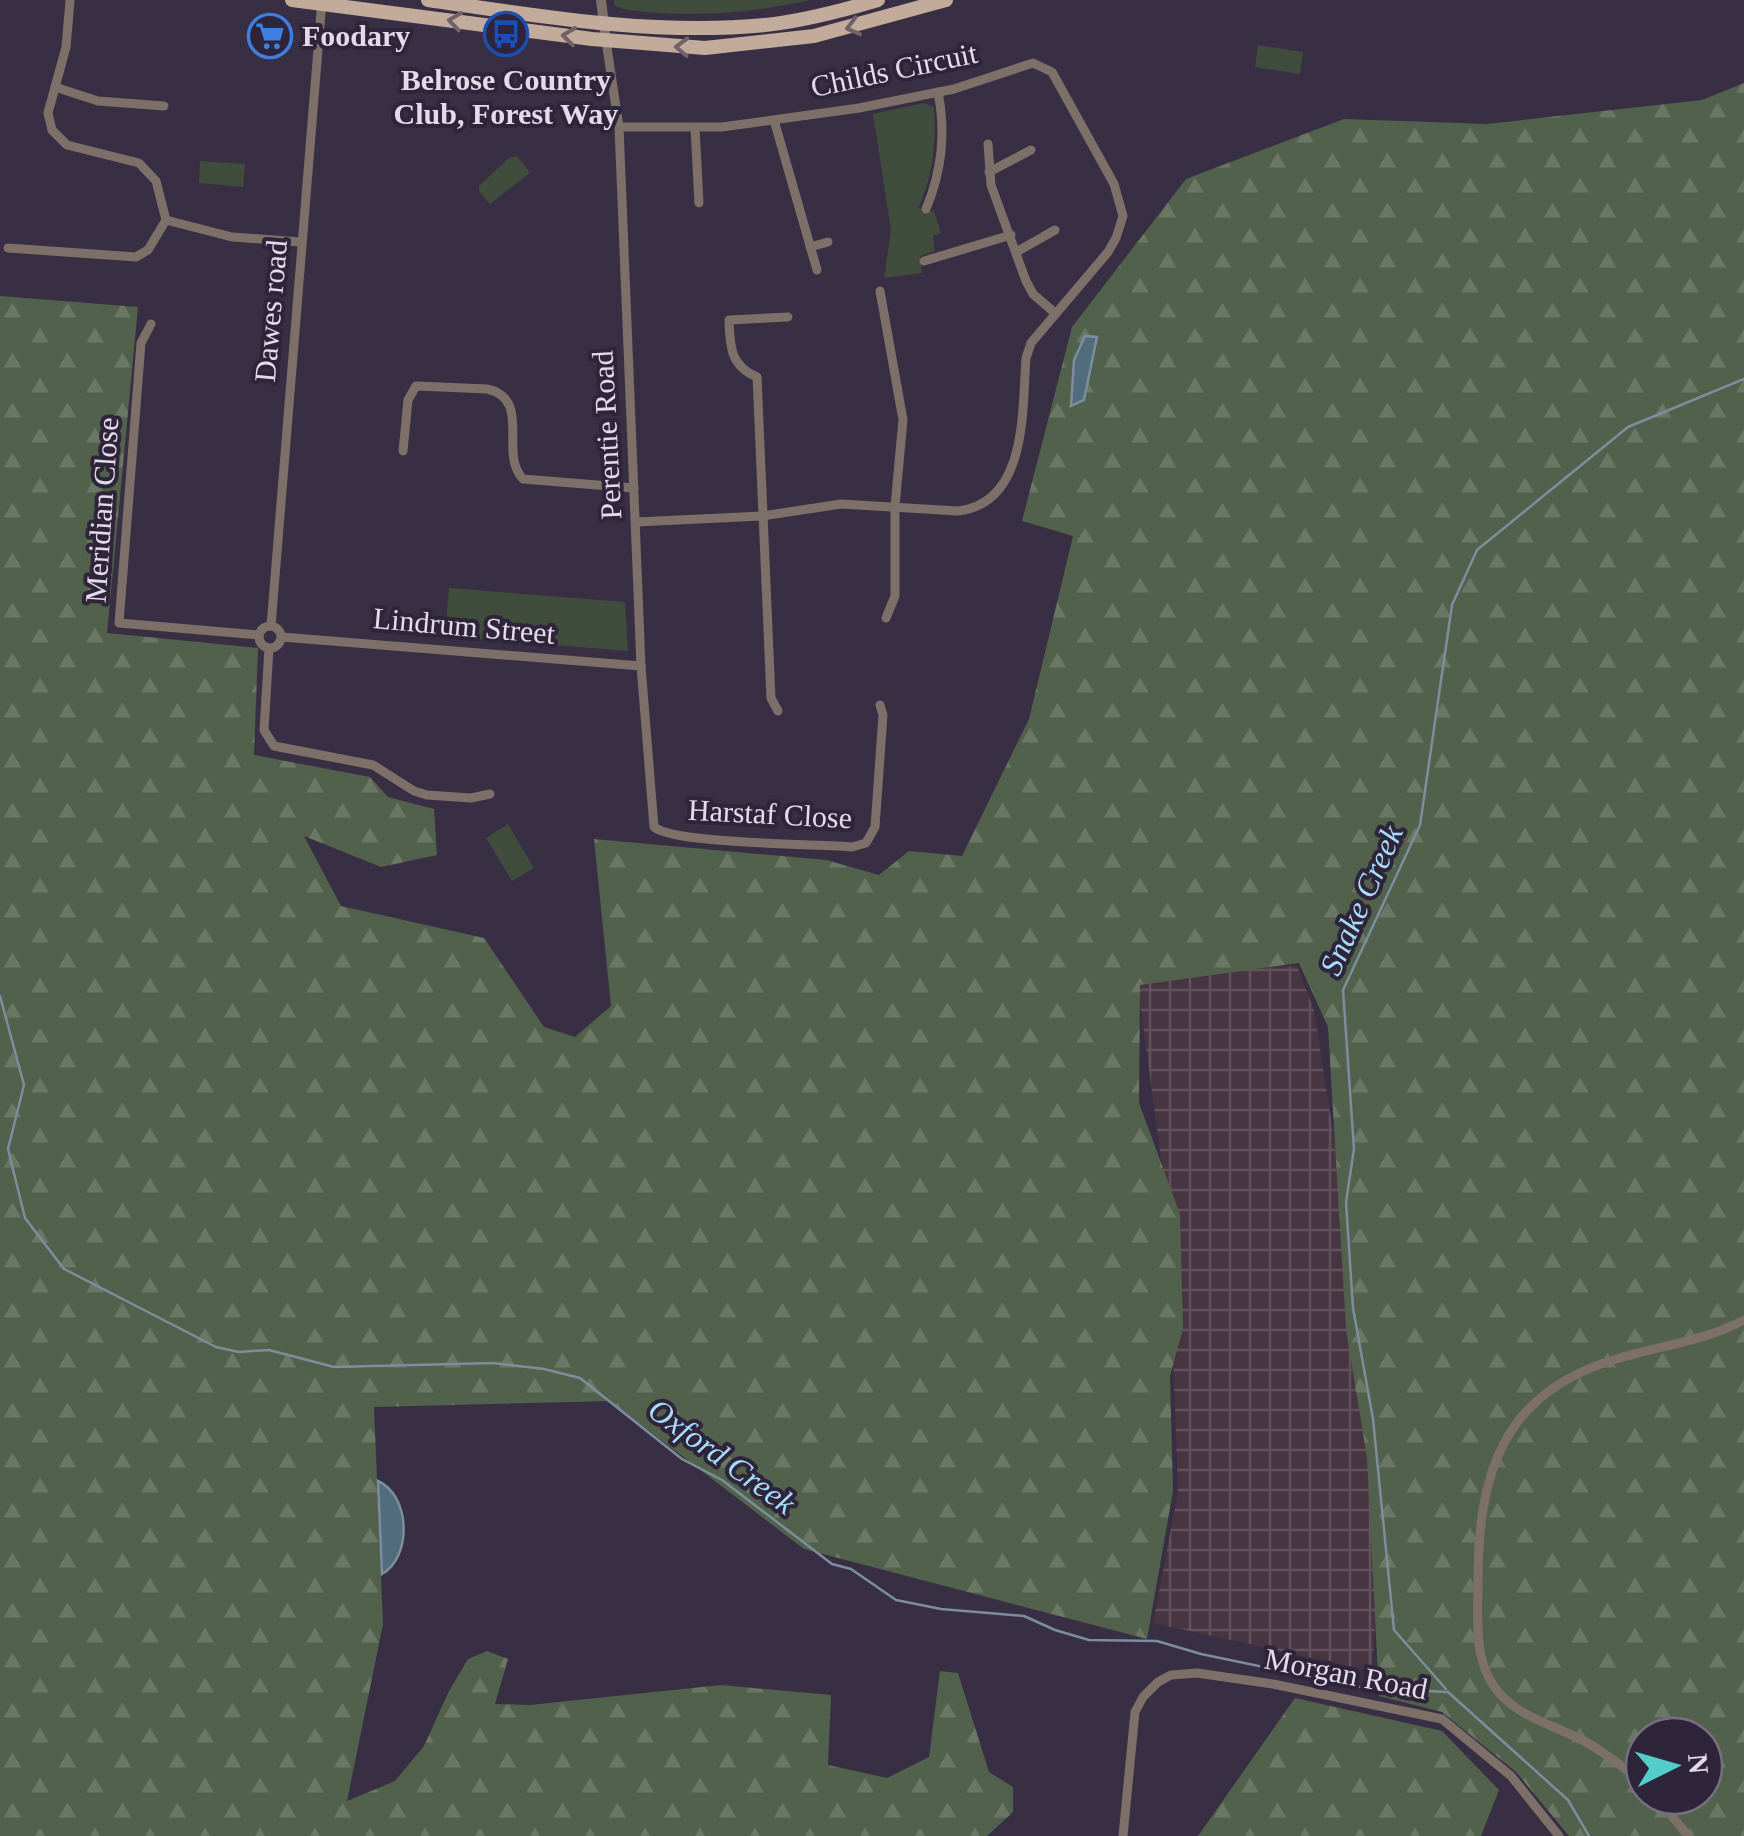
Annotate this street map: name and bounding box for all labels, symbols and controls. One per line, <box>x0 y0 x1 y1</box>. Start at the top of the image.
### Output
bus stop icon: Belrose Country Club, Forest Way <box>483 11 529 57</box>
one-way arrow <box>447 12 464 33</box>
supermarket icon: Foodary <box>247 13 293 59</box>
one-way arrow <box>845 16 862 37</box>
place label: Foodary <box>302 19 410 52</box>
one-way arrow <box>561 27 577 48</box>
street label: Childs Circuit <box>808 36 981 103</box>
one-way arrow <box>674 37 690 58</box>
place label: Belrose Country Club, Forest Way <box>394 63 618 130</box>
street label: Dawes road <box>248 239 293 383</box>
street label: Perentie Road <box>586 350 627 520</box>
street label: Meridian Close <box>79 416 124 604</box>
street label: Lindrum Street <box>372 601 557 650</box>
street label: Harstaf Close <box>687 793 853 834</box>
water label: Snake Creek <box>1312 819 1410 980</box>
water label: Oxford Creek <box>642 1391 803 1522</box>
street label: Morgan Road <box>1262 1642 1430 1705</box>
north arrow <box>1624 1716 1724 1816</box>
text: N <box>1682 1752 1715 1775</box>

